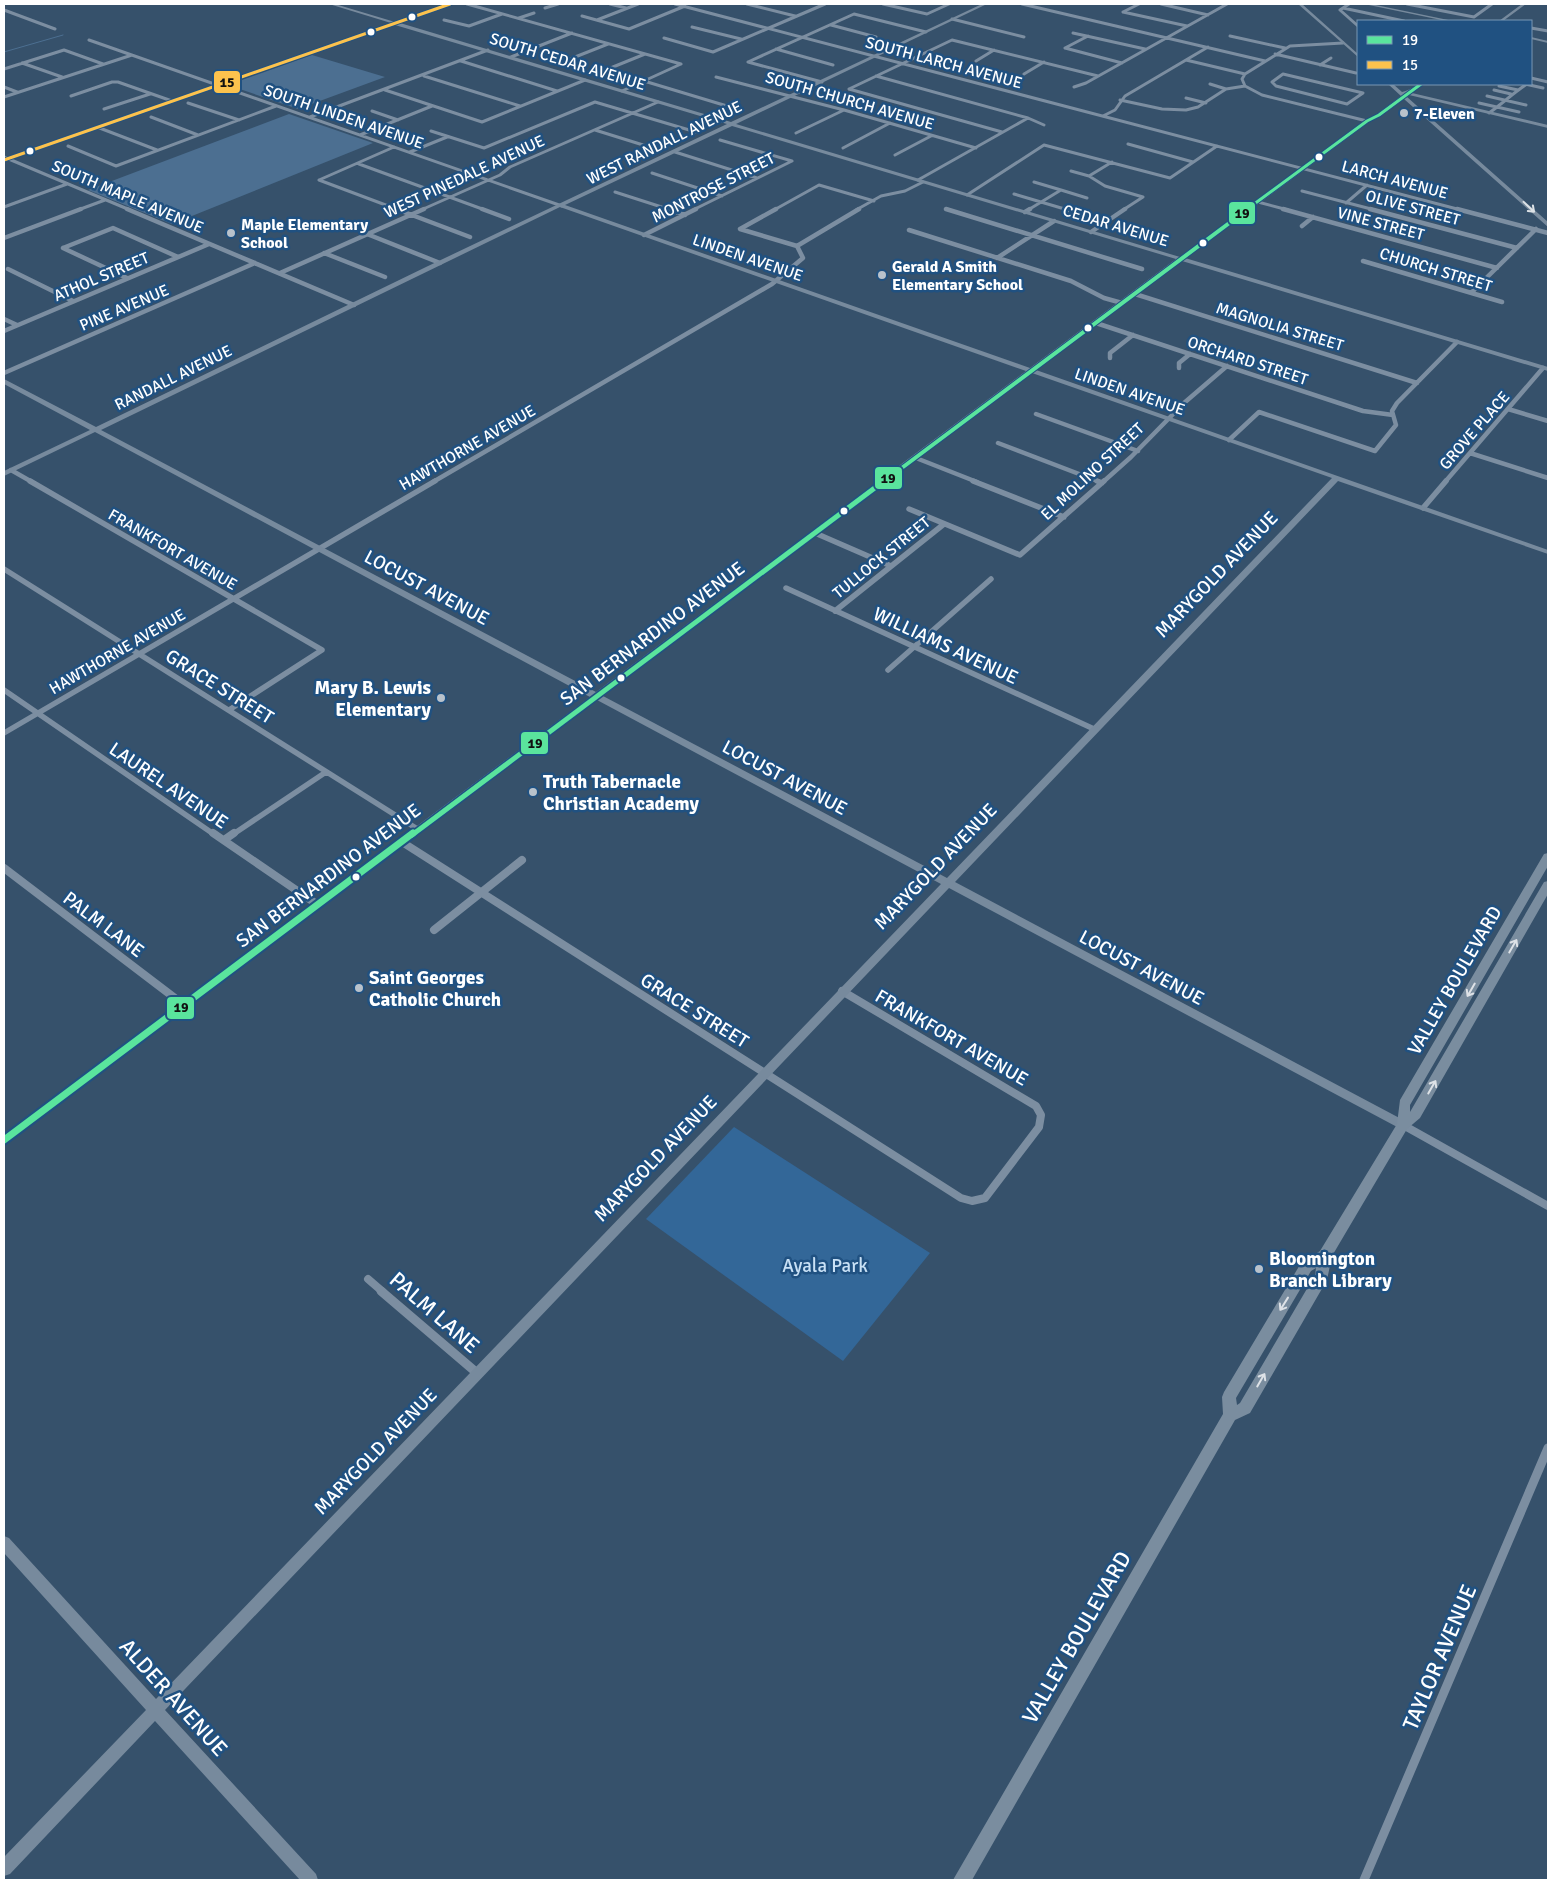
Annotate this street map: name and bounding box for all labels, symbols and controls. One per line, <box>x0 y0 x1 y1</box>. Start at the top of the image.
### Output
unlabelled marker <box>407 12 417 22</box>
legend <box>1357 20 1532 85</box>
unlabelled marker <box>366 27 376 37</box>
street label: SOUTH CEDAR AVENUE <box>487 29 648 95</box>
text: 19 <box>1402 31 1418 49</box>
street label: SOUTH LARCH AVENUE <box>863 32 1024 94</box>
text: 15 <box>1402 56 1418 74</box>
street label: SOUTH CHURCH AVENUE <box>763 67 936 135</box>
line badge: 15 <box>213 70 241 94</box>
text: 15 <box>219 74 235 91</box>
street label: SOUTH LINDEN AVENUE <box>261 80 426 154</box>
street label: WEST RANDALL AVENUE <box>583 97 745 189</box>
place label: 7-Eleven <box>1414 104 1475 124</box>
marker: 7-Eleven <box>1398 107 1410 119</box>
street label: WEST PINEDALE AVENUE <box>381 131 548 223</box>
unlabelled marker <box>25 146 35 156</box>
street label: MONTROSE STREET <box>649 148 778 228</box>
unlabelled marker <box>1314 152 1324 162</box>
street label: SOUTH MAPLE AVENUE <box>49 156 206 238</box>
street label: LARCH AVENUE <box>1339 156 1450 204</box>
street label: OLIVE STREET <box>1363 186 1462 230</box>
street label: CEDAR AVENUE <box>1060 200 1171 252</box>
line badge: 19 <box>1228 201 1256 225</box>
one-way arrow <box>1522 201 1535 213</box>
street label: VINE STREET <box>1335 203 1427 245</box>
text: 19 <box>1234 205 1250 222</box>
place label: Maple Elementary School <box>241 215 368 253</box>
marker: Maple Elementary School <box>225 227 237 239</box>
street label: LINDEN AVENUE <box>690 230 806 286</box>
unlabelled marker <box>1198 238 1208 248</box>
street label: CHURCH STREET <box>1377 243 1494 297</box>
street label: ATHOL STREET <box>51 248 152 306</box>
place label: Gerald A Smith Elementary School <box>892 257 1023 295</box>
marker: Gerald A Smith Elementary School <box>876 269 888 281</box>
street label: PINE AVENUE <box>77 280 172 336</box>
street label: MAGNOLIA STREET <box>1214 298 1346 356</box>
unlabelled marker <box>1083 323 1093 333</box>
street label: ORCHARD STREET <box>1185 332 1311 390</box>
street label: RANDALL AVENUE <box>112 341 235 415</box>
street label: LINDEN AVENUE <box>1072 364 1188 420</box>
street label: GROVE PLACE <box>1435 387 1514 474</box>
street label: HAWTHORNE AVENUE <box>396 401 539 495</box>
street label: EL MOLINO STREET <box>1037 419 1149 525</box>
line badge: 19 <box>874 466 903 490</box>
text: 19 <box>880 470 896 487</box>
street label: FRANKFORT AVENUE <box>104 505 241 595</box>
unlabelled marker <box>839 506 849 516</box>
street label: MARYGOLD AVENUE <box>1150 506 1283 643</box>
street label: TULLOCK STREET <box>829 512 935 603</box>
street label: LOCUST AVENUE <box>360 545 493 631</box>
street label: SAN BERNARDINO AVENUE <box>556 556 750 711</box>
street label: WILLIAMS AVENUE <box>869 602 1022 690</box>
street label: HAWTHORNE AVENUE <box>46 605 189 699</box>
street label: GRACE STREET <box>161 644 279 730</box>
unlabelled marker <box>616 673 626 683</box>
place label: Mary B. Lewis Elementary <box>314 676 432 722</box>
marker: Mary B. Lewis Elementary <box>435 692 447 704</box>
line badge: 19 <box>520 731 549 755</box>
text: 19 <box>527 735 543 752</box>
street label: LOCUST AVENUE <box>718 735 851 821</box>
street label: LAUREL AVENUE <box>104 737 233 834</box>
place label: Truth Tabernacle Christian Academy <box>543 770 699 816</box>
marker: Truth Tabernacle Christian Academy <box>527 786 539 798</box>
street label: SAN BERNARDINO AVENUE <box>232 798 426 953</box>
street label: MARYGOLD AVENUE <box>869 798 1002 935</box>
unlabelled marker <box>351 872 361 882</box>
street label: PALM LANE <box>58 886 149 963</box>
street label: VALLEY BOULEVARD <box>1403 902 1507 1059</box>
street label: LOCUST AVENUE <box>1075 925 1208 1011</box>
one-way arrow <box>1508 939 1518 954</box>
place label: Saint Georges Catholic Church <box>369 966 501 1012</box>
street label: GRACE STREET <box>636 968 754 1054</box>
marker: Saint Georges Catholic Church <box>353 982 365 994</box>
one-way arrow <box>1465 982 1475 996</box>
street label: FRANKFORT AVENUE <box>871 984 1032 1091</box>
line badge: 19 <box>166 996 195 1020</box>
text: 19 <box>173 999 189 1016</box>
one-way arrow <box>1428 1080 1437 1095</box>
street label: MARYGOLD AVENUE <box>589 1090 722 1227</box>
place label: Bloomington Branch Library <box>1269 1247 1392 1293</box>
park label: Ayala Park <box>782 1254 868 1278</box>
marker: Bloomington Branch Library <box>1253 1263 1265 1275</box>
street label: PALM LANE <box>384 1266 485 1359</box>
one-way arrow <box>1279 1296 1289 1310</box>
one-way arrow <box>1256 1373 1266 1388</box>
street label: MARYGOLD AVENUE <box>309 1383 442 1520</box>
street label: VALLEY BOULEVARD <box>1016 1546 1137 1728</box>
street label: TAYLOR AVENUE <box>1397 1580 1482 1734</box>
street label: ALDER AVENUE <box>114 1633 234 1762</box>

